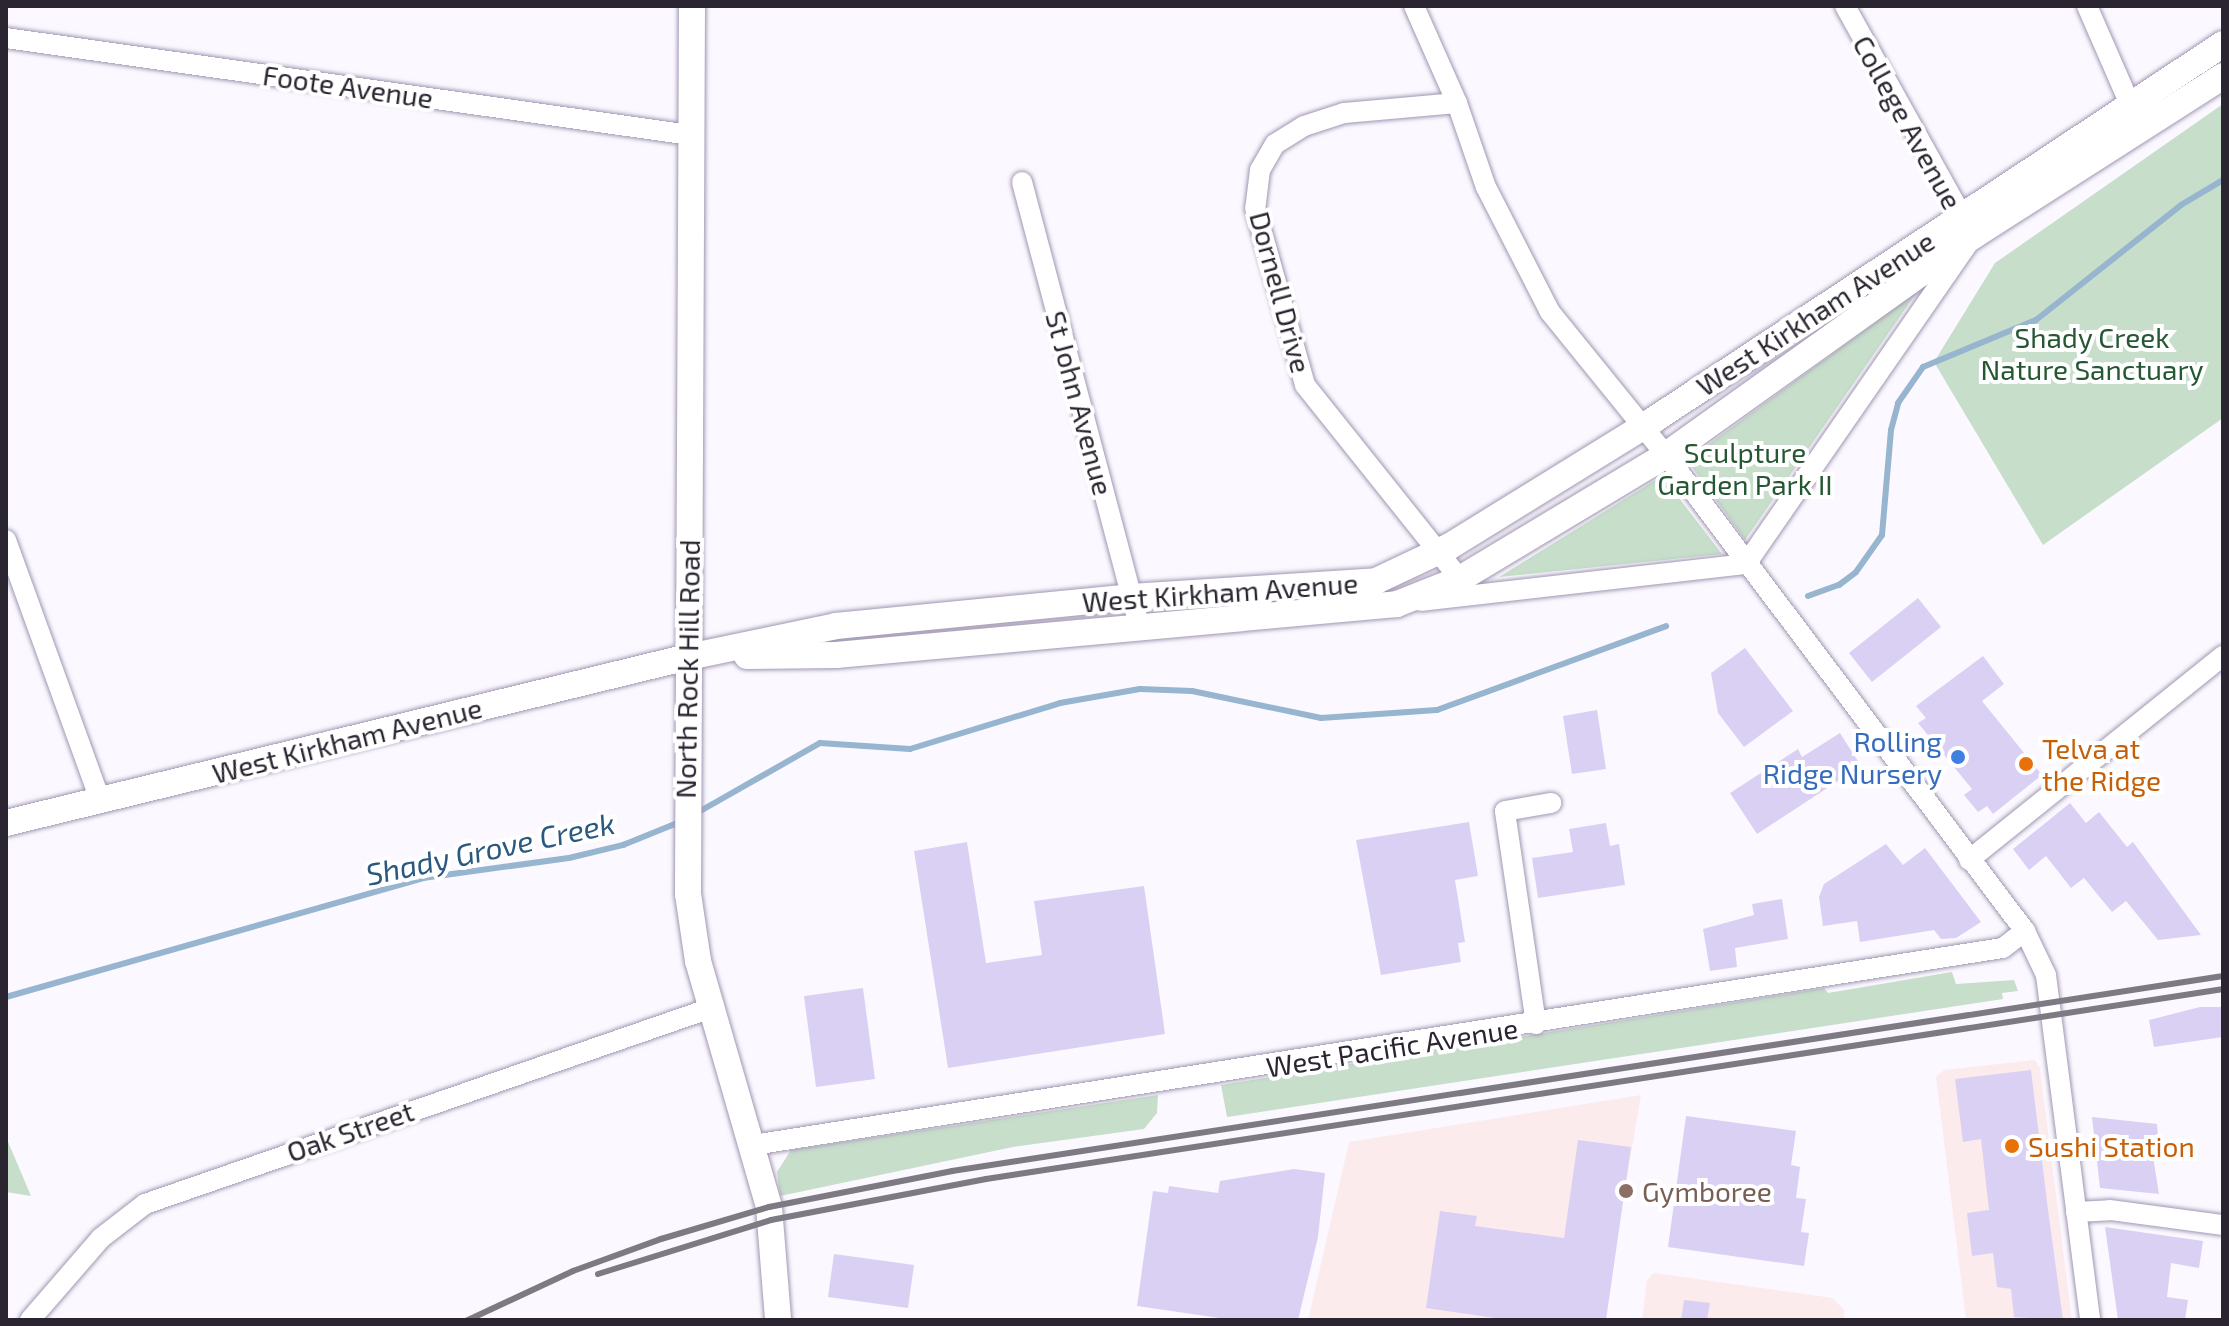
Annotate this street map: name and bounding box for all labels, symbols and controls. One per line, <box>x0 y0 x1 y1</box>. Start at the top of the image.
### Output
street label: College Avenue <box>1846 29 1970 215</box>
street label: Foote Avenue <box>260 57 436 115</box>
street label: Dornell Drive <box>1243 207 1319 377</box>
street label: West Kirkham Avenue <box>1690 223 1940 403</box>
street label: St John Avenue <box>1039 307 1121 499</box>
park label: Shady Creek Nature Sanctuary <box>1981 320 2203 386</box>
park label: Sculpture Garden Park II <box>1657 435 1833 501</box>
street label: North Rock Hill Road <box>668 539 706 799</box>
street label: West Kirkham Avenue <box>1080 566 1360 618</box>
street label: West Kirkham Avenue <box>208 690 486 790</box>
place label: Rolling Ridge Nursery <box>1763 724 1942 790</box>
place label: Telva at the Ridge <box>2042 731 2161 797</box>
marker: Rolling Ridge Nursery <box>1949 748 1967 766</box>
marker: Telva at the Ridge <box>2017 755 2035 773</box>
water label: Shady Grove Creek <box>362 804 618 892</box>
street label: West Pacific Avenue <box>1263 1010 1521 1084</box>
street label: Oak Street <box>282 1094 418 1168</box>
place label: Sushi Station <box>2028 1129 2195 1163</box>
marker: Sushi Station <box>2003 1137 2021 1155</box>
place label: Gymboree <box>1642 1174 1772 1208</box>
marker: Gymboree <box>1617 1182 1635 1200</box>

